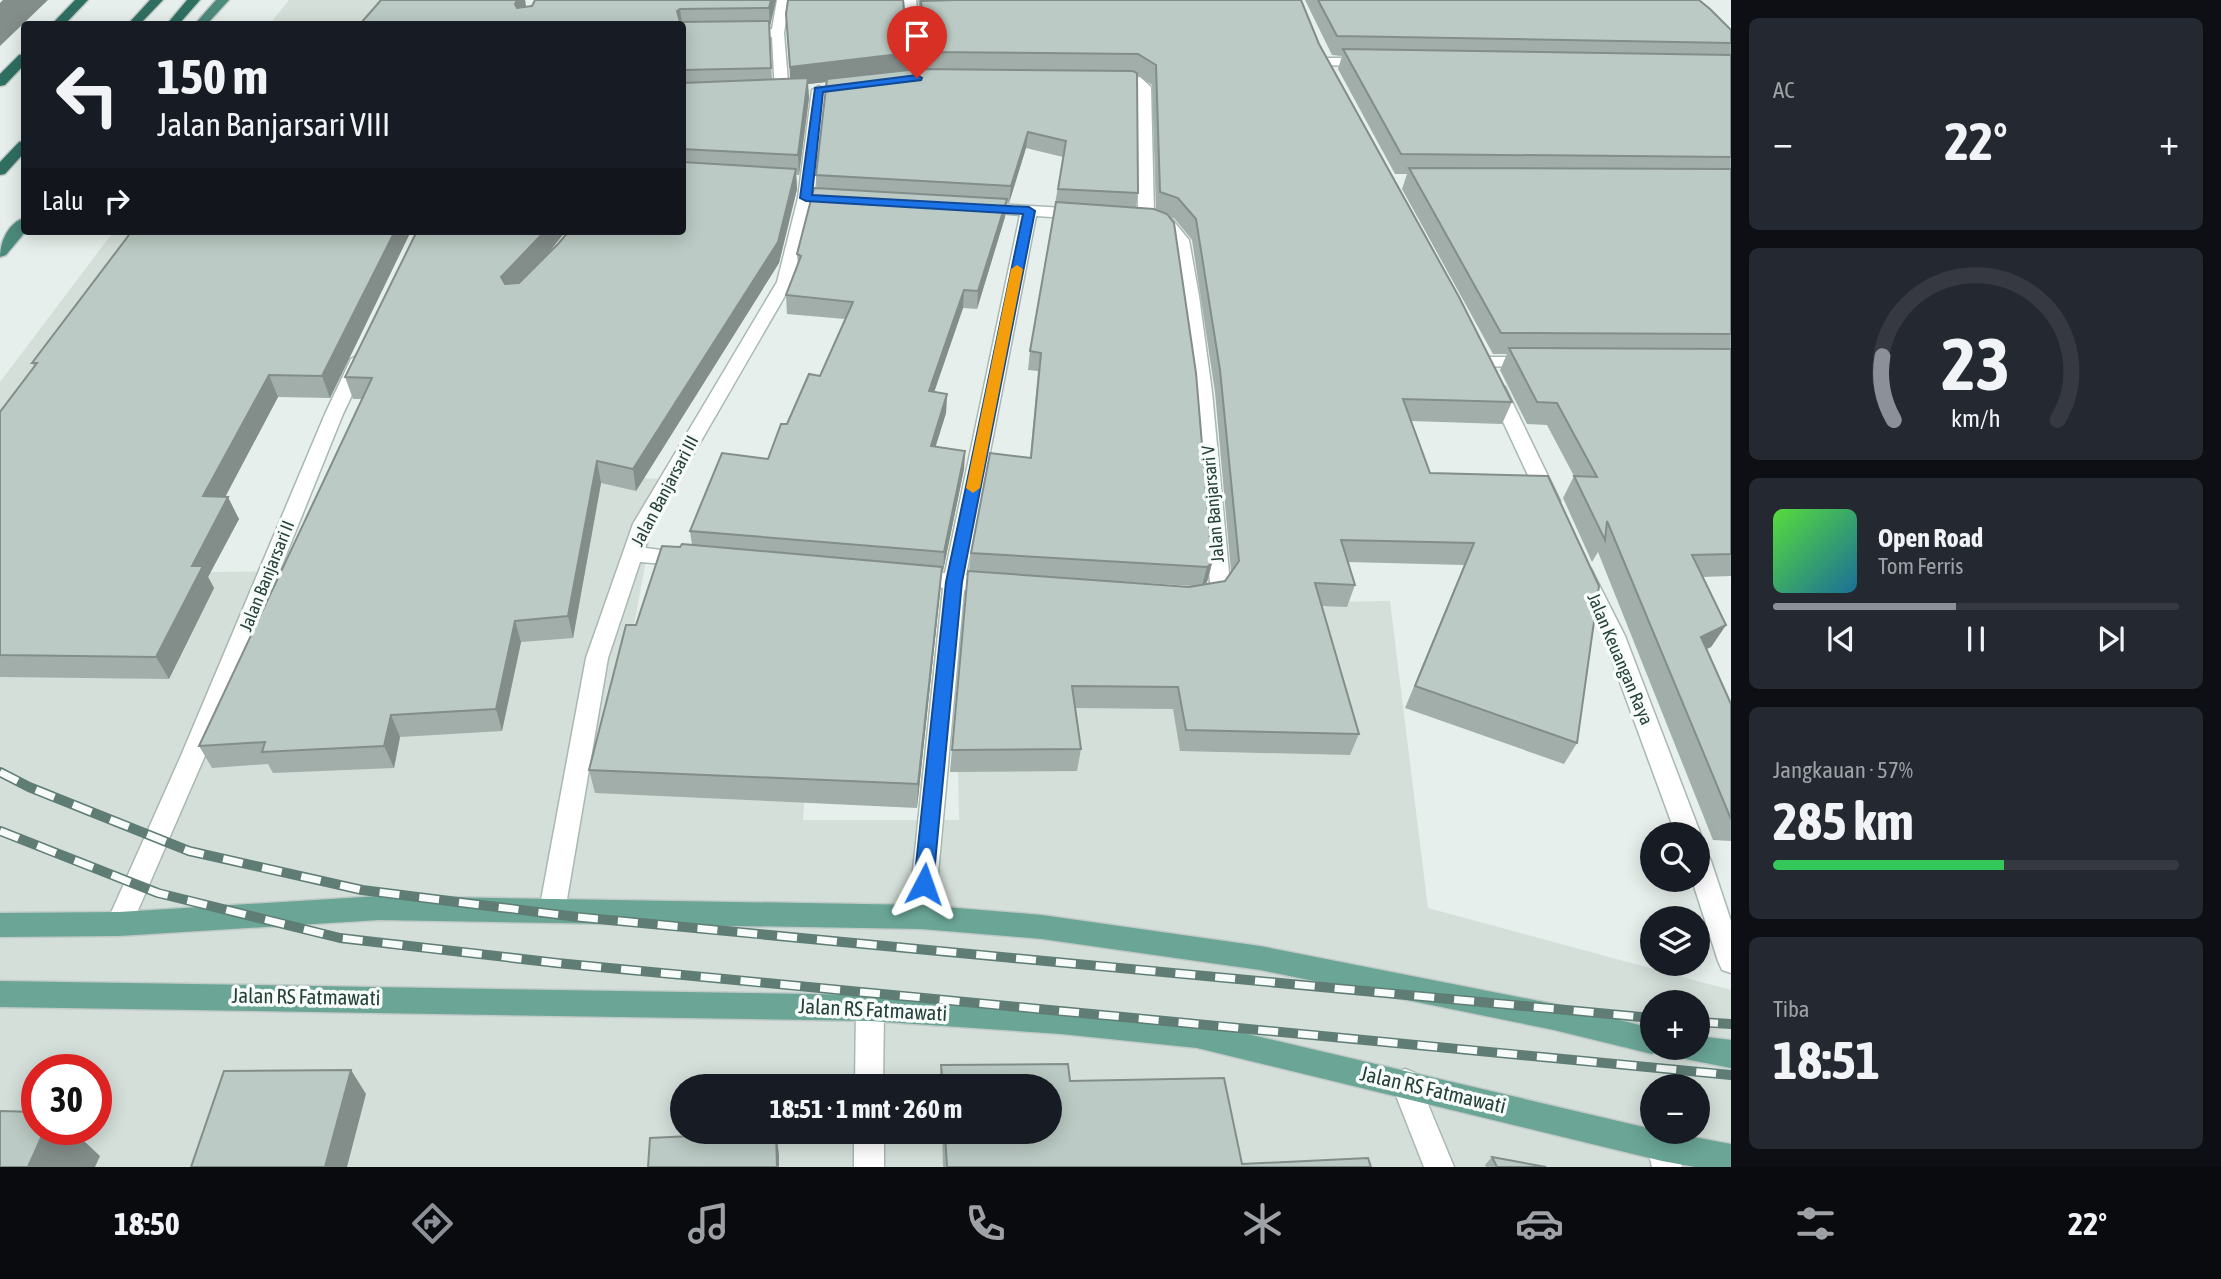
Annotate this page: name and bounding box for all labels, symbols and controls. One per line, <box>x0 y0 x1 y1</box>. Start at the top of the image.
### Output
pin <box>887 6 947 78</box>
icon: arrive <box>898 17 936 55</box>
text: 150 m <box>157 48 268 104</box>
icon: left <box>42 49 133 140</box>
text: AC <box>1773 77 1795 103</box>
text: Jalan Banjarsari VIII <box>157 106 390 143</box>
text: 22° <box>1944 111 2008 171</box>
text: − <box>1773 120 1793 163</box>
text: + <box>2159 120 2179 163</box>
icon: right <box>98 182 136 220</box>
text: Lalu <box>42 186 84 216</box>
text: 23 <box>1942 322 2010 405</box>
text: km/h <box>1951 403 2001 431</box>
street label: Jalan Banjarsari III <box>627 432 703 550</box>
street label: Jalan Banjarsari V <box>1197 444 1228 563</box>
street label: Jalan Banjarsari II <box>235 517 298 634</box>
text: Open Road <box>1878 523 1983 553</box>
text: Tom Ferris <box>1878 553 1963 579</box>
street label: Jalan Keuangan Raya <box>1583 590 1658 728</box>
icon: previous <box>1822 620 1860 658</box>
icon: pause <box>1957 620 1995 658</box>
icon: next <box>2092 620 2130 658</box>
text: Jangkauan · 57% <box>1773 757 1913 783</box>
text: 285 km <box>1773 791 1914 851</box>
map controls <box>1640 822 1710 1144</box>
button: search <box>1640 822 1710 892</box>
position arrow <box>887 847 961 921</box>
button: layers <box>1640 906 1710 976</box>
street label: Jalan RS Fatmawati <box>231 983 381 1009</box>
button: + <box>1640 990 1710 1060</box>
street label: Jalan RS Fatmawati <box>798 993 948 1025</box>
text: Tiba <box>1773 996 1810 1022</box>
text: 18:51 <box>1773 1030 1880 1090</box>
speed limit sign: 30 <box>21 1054 112 1145</box>
street label: Jalan RS Fatmawati <box>1358 1061 1508 1117</box>
button: − <box>1640 1074 1710 1144</box>
text: 18:51 · 1 mnt · 260 m <box>770 1094 962 1124</box>
icon: directions <box>408 1199 457 1248</box>
icon: music <box>684 1199 733 1248</box>
icon: phone <box>961 1199 1010 1248</box>
icon: climate <box>1238 1199 1287 1248</box>
icon: car <box>1515 1199 1564 1248</box>
icon: filters <box>1791 1199 1840 1248</box>
text: 18:50 <box>114 1205 180 1242</box>
text: 22° <box>2068 1205 2107 1242</box>

